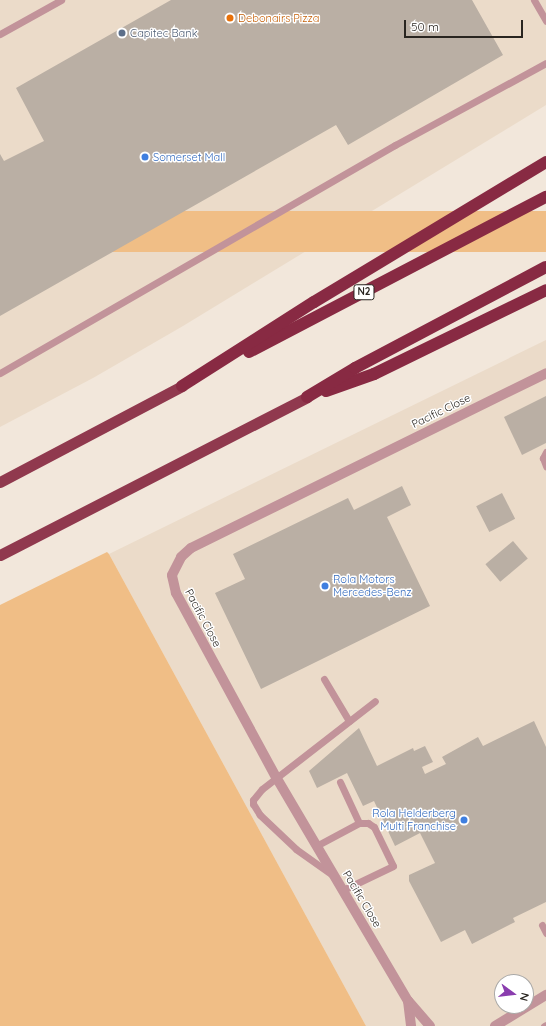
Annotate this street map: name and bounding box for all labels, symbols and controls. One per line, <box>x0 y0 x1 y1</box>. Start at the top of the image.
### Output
place label: Debonairs Pizza <box>238 11 319 25</box>
scale bar <box>406 12 525 38</box>
marker: Debonairs Pizza <box>225 13 235 23</box>
text: 50 m <box>411 19 439 34</box>
place label: Capitec Bank <box>130 26 198 40</box>
marker: Capitec Bank <box>117 28 127 38</box>
place label: Somerset Mall <box>153 150 225 164</box>
marker: Somerset Mall <box>140 152 150 162</box>
road number: N2 <box>353 284 375 300</box>
street label: Pacific Close <box>409 391 473 431</box>
place label: Rola Motors Mercedes-Benz <box>333 573 412 599</box>
marker: Rola Motors Mercedes-Benz <box>320 581 330 591</box>
street label: Pacific Close <box>182 587 224 649</box>
place label: Rola Helderberg Multi Franchise <box>372 807 456 833</box>
marker: Rola Helderberg Multi Franchise <box>459 815 469 825</box>
street label: Pacific Close <box>340 868 384 930</box>
north arrow <box>494 974 534 1014</box>
text: N <box>517 991 532 1003</box>

